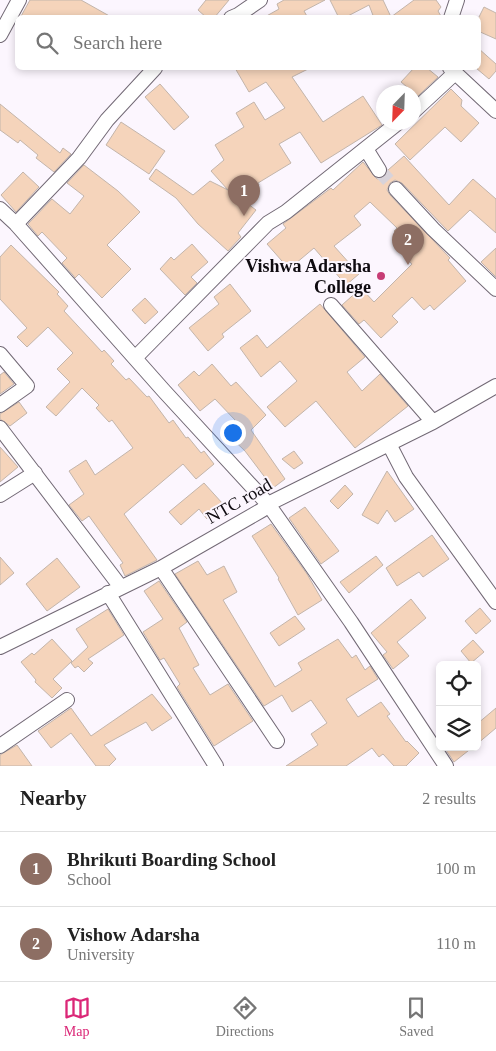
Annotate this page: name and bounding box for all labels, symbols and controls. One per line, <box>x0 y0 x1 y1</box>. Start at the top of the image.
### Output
search box <box>15 15 481 70</box>
icon: search <box>33 29 61 57</box>
text: Search here <box>73 32 162 53</box>
north arrow <box>376 85 421 130</box>
pin: 1 <box>228 175 260 216</box>
pin: 2 <box>392 224 424 265</box>
place label: Vishwa Adarsha College <box>245 256 371 297</box>
marker: Vishwa Adarsha College <box>375 270 387 282</box>
your location <box>220 420 246 446</box>
street label: NTC road <box>203 474 275 528</box>
map controls <box>436 661 481 751</box>
button: locate <box>436 661 481 706</box>
button: layers <box>436 706 481 751</box>
text: Nearby <box>20 786 87 810</box>
text: 2 results <box>422 790 476 807</box>
text: Bhrikuti Boarding School <box>67 849 276 870</box>
text: 1 <box>32 860 40 877</box>
text: 100 m <box>436 860 476 877</box>
text: School <box>67 871 111 888</box>
text: Vishow Adarsha <box>67 924 200 945</box>
text: 2 <box>32 935 40 952</box>
text: 110 m <box>436 935 476 952</box>
text: University <box>67 946 135 963</box>
tab: Map <box>63 994 91 1040</box>
tab: Directions <box>216 994 274 1040</box>
tab: Saved <box>399 994 433 1040</box>

